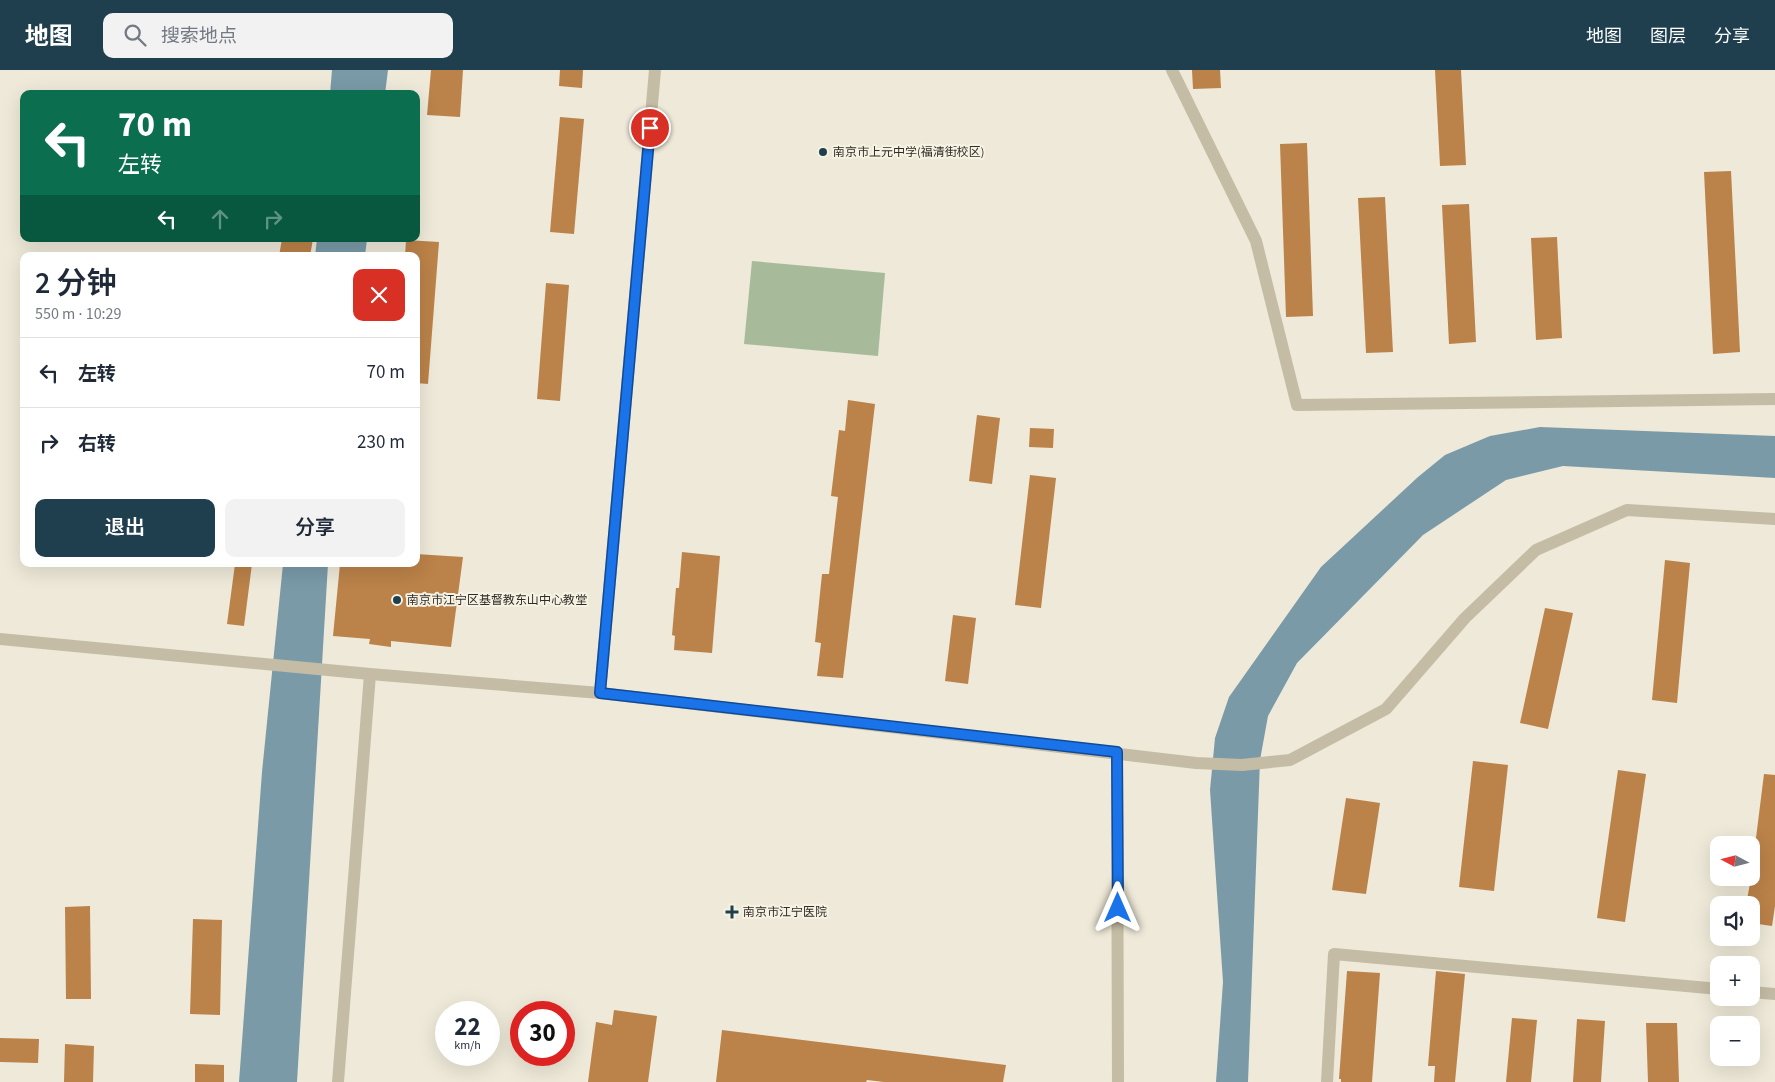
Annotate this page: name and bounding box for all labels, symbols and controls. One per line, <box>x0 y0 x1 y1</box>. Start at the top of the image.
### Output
search box <box>103 13 453 58</box>
text: 地图 <box>25 19 73 54</box>
icon: search <box>121 21 149 49</box>
text: 搜索地点 <box>161 23 237 50</box>
text: 地图 <box>1586 24 1622 49</box>
text: 图层 <box>1650 24 1686 49</box>
text: 分享 <box>1714 24 1750 49</box>
text: 70 m <box>118 100 192 150</box>
pin <box>629 107 671 149</box>
icon: left <box>35 110 100 175</box>
icon: arrive <box>636 114 664 142</box>
place label: 南京市上元中学(福清街校区) <box>833 144 984 161</box>
marker: 南京市上元中学(福清街校区) <box>817 146 829 158</box>
text: 左转 <box>118 149 162 181</box>
icon: left <box>153 205 181 233</box>
icon: ahead <box>206 205 234 233</box>
icon: right <box>259 205 287 233</box>
text: 2 分钟 <box>35 262 116 305</box>
button: close <box>353 269 405 321</box>
text: 550 m · 10:29 <box>35 303 122 325</box>
icon: left <box>35 359 63 387</box>
text: 70 m <box>367 359 405 386</box>
text: 左转 <box>78 361 116 388</box>
icon: right <box>35 429 63 457</box>
text: 230 m <box>357 429 405 456</box>
text: 右转 <box>78 431 116 458</box>
button: 退出 <box>35 499 215 557</box>
button: 分享 <box>225 499 405 557</box>
place label: 南京市江宁区基督教东山中心教堂 <box>407 592 587 609</box>
marker: 南京市江宁区基督教东山中心教堂 <box>391 594 403 606</box>
north arrow <box>1710 836 1760 886</box>
map controls <box>1710 836 1760 1066</box>
position arrow <box>1091 881 1143 933</box>
button: sound <box>1710 896 1760 946</box>
place label: 南京市江宁医院 <box>743 904 827 921</box>
marker: 南京市江宁医院 <box>725 905 739 919</box>
button: + <box>1710 956 1760 1006</box>
speed limit sign: 30 <box>510 1001 575 1066</box>
text: 22 <box>454 1009 481 1045</box>
button: − <box>1710 1016 1760 1066</box>
text: km/h <box>454 1037 481 1054</box>

